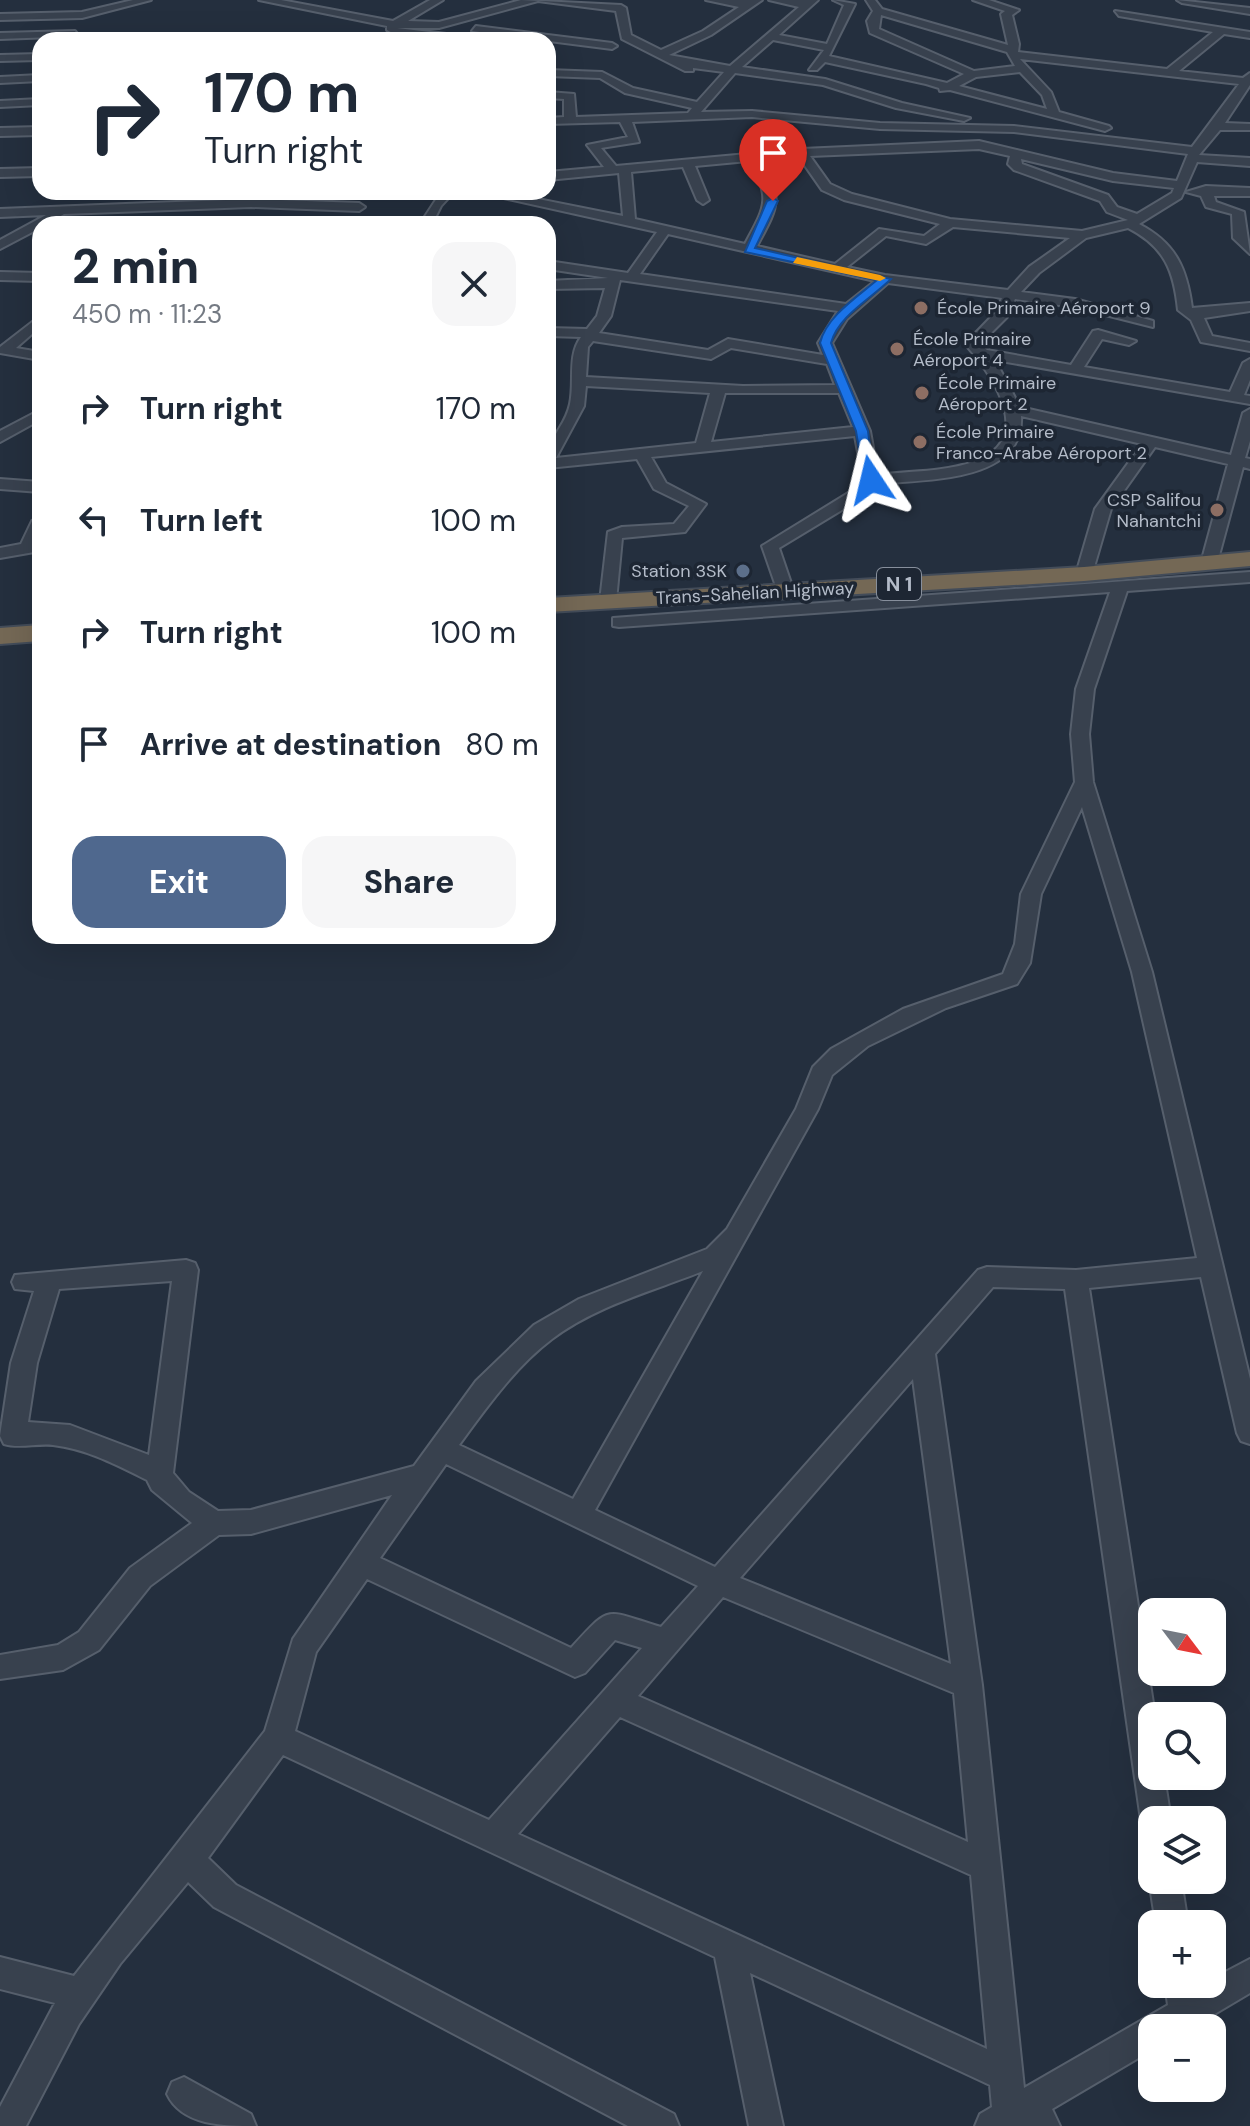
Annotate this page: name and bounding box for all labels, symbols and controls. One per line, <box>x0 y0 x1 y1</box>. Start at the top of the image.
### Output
text: 170 m <box>204 56 359 129</box>
icon: right <box>72 64 176 168</box>
pin <box>739 119 807 201</box>
text: Turn right <box>204 127 363 174</box>
icon: arrive <box>751 131 795 175</box>
text: 2 min <box>72 235 199 298</box>
button: close <box>432 242 516 326</box>
place label: École Primaire Aéroport 9 <box>937 296 1151 320</box>
text: 450 m · 11:23 <box>72 297 222 331</box>
marker: École Primaire Aéroport 9 <box>912 299 930 317</box>
place label: École Primaire Aéroport 4 <box>913 327 1031 372</box>
marker: École Primaire Aéroport 4 <box>888 340 906 358</box>
place label: École Primaire Aéroport 2 <box>938 371 1056 416</box>
marker: École Primaire Aéroport 2 <box>913 384 931 402</box>
icon: right <box>72 386 116 430</box>
text: Turn right <box>140 389 283 428</box>
text: 170 m <box>436 389 516 428</box>
place label: École Primaire Franco-Arabe Aéroport 2 <box>936 420 1147 465</box>
marker: École Primaire Franco-Arabe Aéroport 2 <box>911 433 929 451</box>
position arrow <box>829 438 913 522</box>
place label: CSP Salifou Nahantchi <box>1107 488 1201 533</box>
icon: left <box>72 498 116 542</box>
text: Turn left <box>140 501 263 540</box>
text: 100 m <box>431 501 516 540</box>
marker: CSP Salifou Nahantchi <box>1208 501 1226 519</box>
place label: Station 3SK <box>631 559 727 583</box>
marker: Station 3SK <box>734 562 752 580</box>
road number: N 1 <box>877 568 921 600</box>
street label: Trans-Sahelian Highway <box>655 576 855 610</box>
icon: right <box>72 610 116 654</box>
text: Turn right <box>140 613 283 652</box>
text: 100 m <box>431 613 516 652</box>
icon: arrive <box>72 722 116 766</box>
text: Arrive at destination <box>140 725 441 764</box>
text: 80 m <box>465 725 539 764</box>
button: Exit <box>72 836 286 928</box>
button: Share <box>302 836 516 928</box>
north arrow <box>1138 1598 1226 1686</box>
map controls <box>1138 1598 1226 2102</box>
button: search <box>1138 1702 1226 1790</box>
button: layers <box>1138 1806 1226 1894</box>
button: + <box>1138 1910 1226 1998</box>
button: − <box>1138 2014 1226 2102</box>

